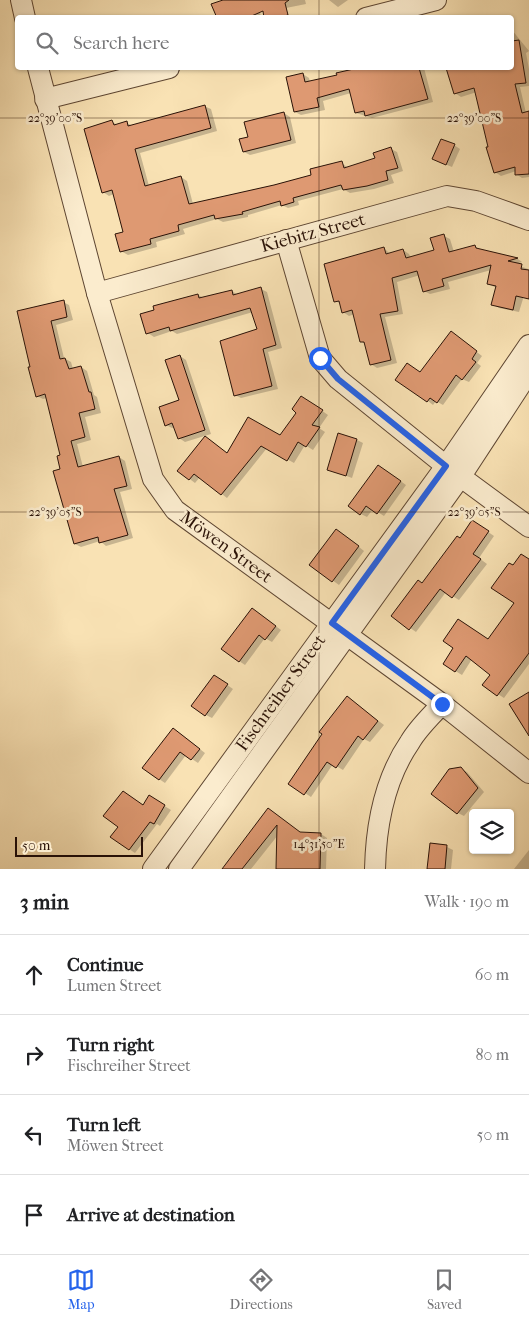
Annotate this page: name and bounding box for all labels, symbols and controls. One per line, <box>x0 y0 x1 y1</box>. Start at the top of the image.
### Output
search box <box>15 15 514 70</box>
icon: search <box>33 29 61 57</box>
text: Search here <box>73 32 169 54</box>
text: 22°39'00"S <box>28 111 82 125</box>
text: 22°39'00"S <box>447 111 501 125</box>
street label: Kiebitz Street <box>258 209 368 257</box>
route start <box>309 347 332 370</box>
text: 22°39'05"S <box>28 505 82 519</box>
text: 22°39'05"S <box>447 505 501 519</box>
street label: Möwen Street <box>176 507 277 588</box>
street label: Fischreiher Street <box>232 630 331 756</box>
route end <box>431 693 454 716</box>
map controls <box>469 809 514 854</box>
button: layers <box>469 809 514 854</box>
scale bar <box>15 834 142 857</box>
text: 50 m <box>22 837 50 854</box>
text: 14°31'50"E <box>293 837 345 851</box>
text: 3 min <box>20 890 69 914</box>
text: Walk · 190 m <box>425 892 509 911</box>
text: Continue <box>67 954 143 976</box>
icon: ahead <box>20 961 48 989</box>
text: 60 m <box>475 965 509 984</box>
text: Lumen Street <box>67 976 162 995</box>
text: Turn right <box>67 1034 154 1056</box>
icon: right <box>20 1041 48 1069</box>
text: 80 m <box>475 1045 509 1064</box>
text: Fischreiher Street <box>67 1056 191 1075</box>
text: Turn left <box>67 1114 141 1136</box>
icon: left <box>20 1121 48 1149</box>
text: 50 m <box>477 1125 509 1144</box>
text: Möwen Street <box>67 1136 164 1155</box>
icon: arrive <box>20 1201 48 1229</box>
text: Arrive at destination <box>67 1204 235 1226</box>
tab: Map <box>67 1266 95 1313</box>
tab: Directions <box>230 1266 293 1313</box>
tab: Saved <box>427 1266 462 1313</box>

